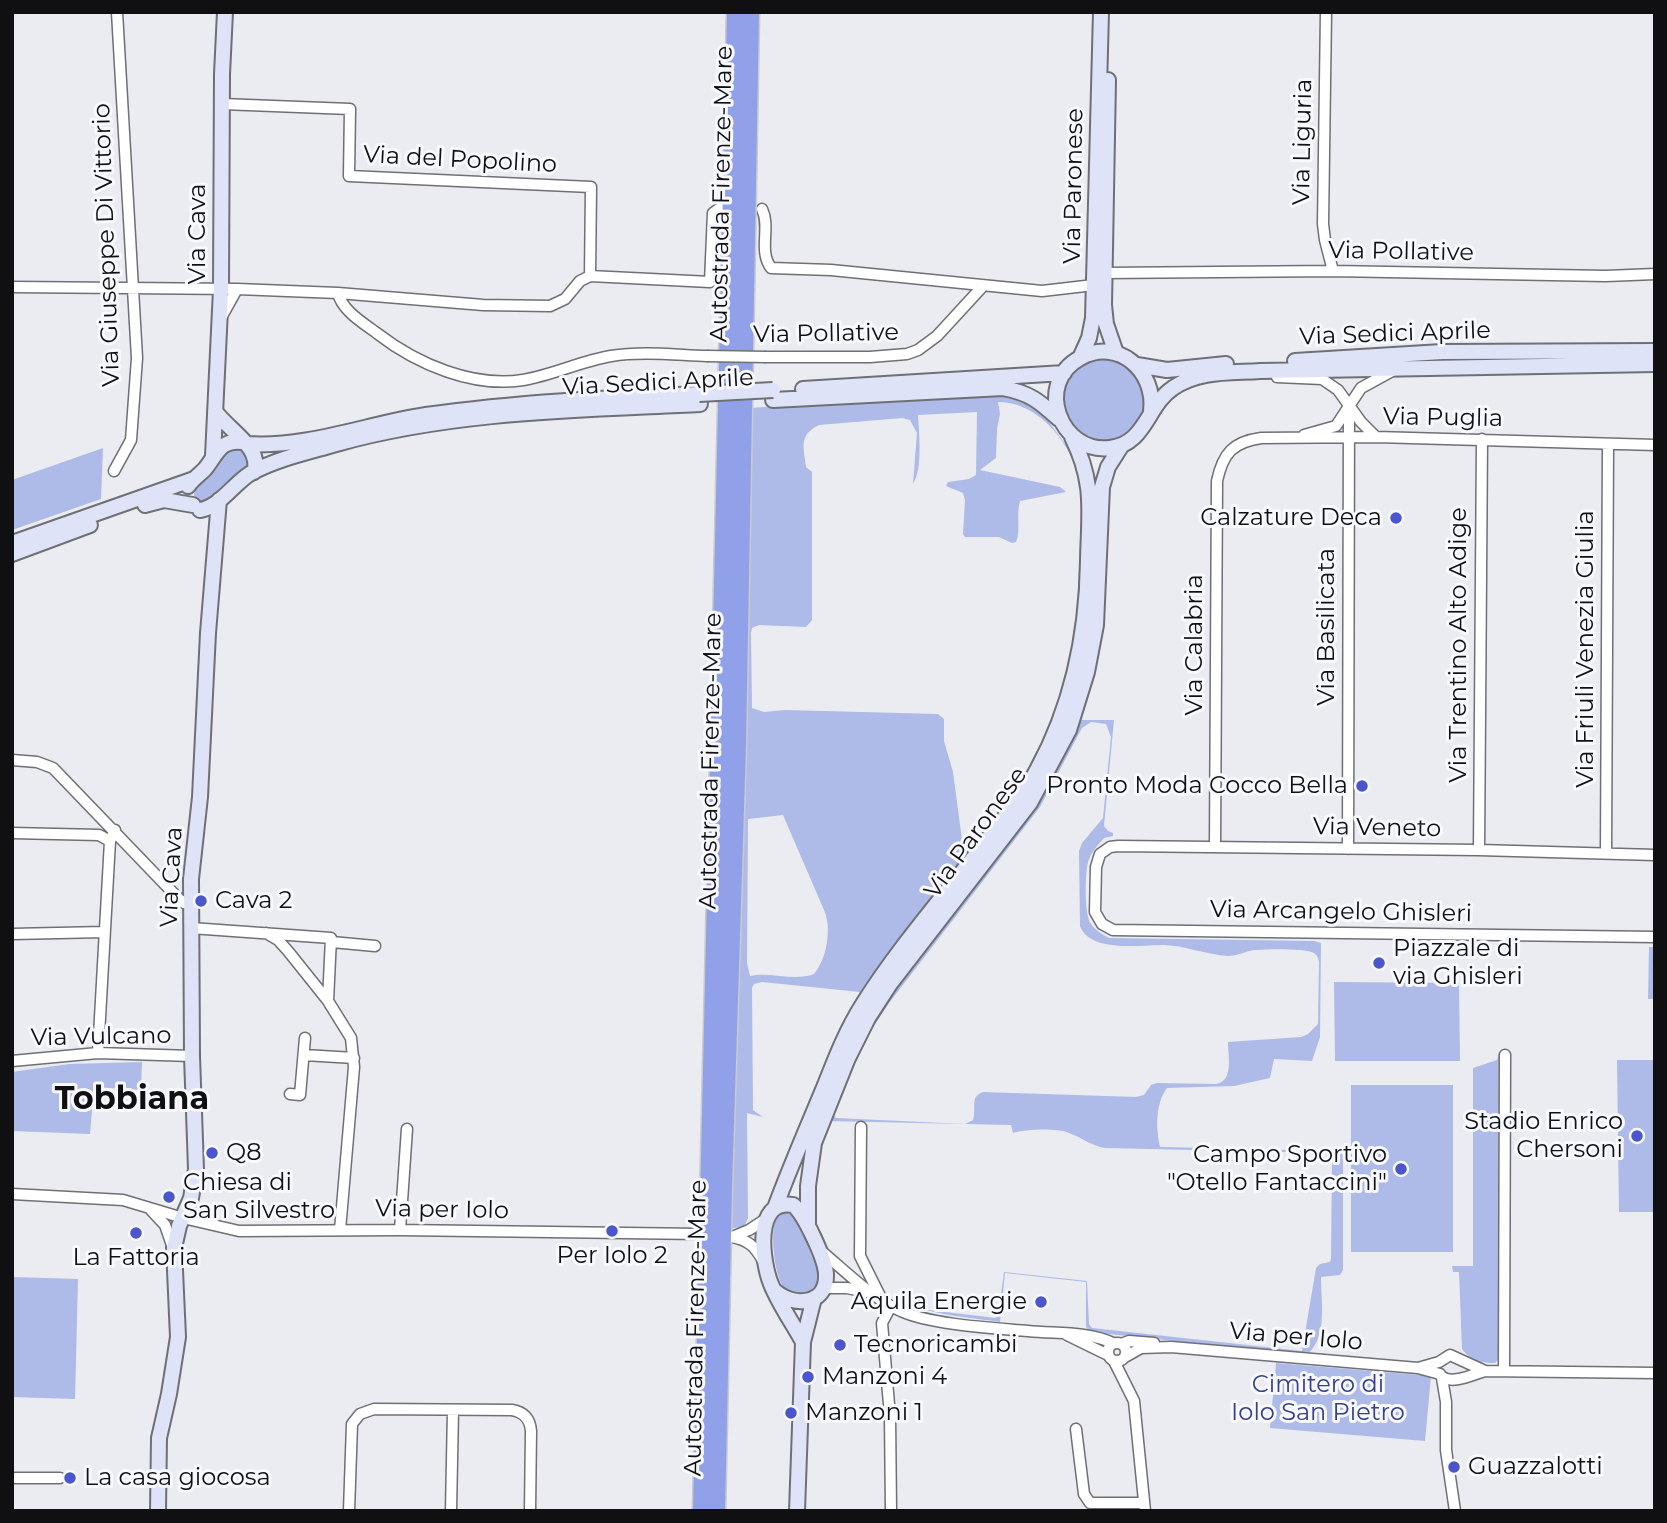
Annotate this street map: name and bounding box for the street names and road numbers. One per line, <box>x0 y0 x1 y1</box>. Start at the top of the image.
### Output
street label: Autostrada Firenze-Mare <box>705 45 739 343</box>
street label: Via Liguria <box>1287 79 1319 205</box>
street label: Via Giuseppe Di Vittorio <box>88 103 126 387</box>
street label: Via Paronese <box>1058 108 1090 264</box>
street label: Via del Popolino <box>362 141 558 179</box>
street label: Via Cava <box>184 184 212 284</box>
street label: Via Pollative <box>1328 236 1474 268</box>
street label: Via Sedici Aprile <box>1299 316 1491 352</box>
street label: Via Pollative <box>753 318 899 350</box>
street label: Via Sedici Aprile <box>562 364 754 402</box>
street label: Via Puglia <box>1383 403 1503 433</box>
street label: Via Trentino Alto Adige <box>1445 507 1473 783</box>
street label: Via Friuli Venezia Giulia <box>1572 510 1600 788</box>
street label: Via Basilicata <box>1313 548 1341 706</box>
street label: Via Calabria <box>1181 574 1209 716</box>
street label: Autostrada Firenze-Mare <box>694 612 728 910</box>
street label: Via Paronese <box>919 762 1033 904</box>
street label: Via Veneto <box>1313 812 1441 844</box>
street label: Via Cava <box>155 826 189 928</box>
street label: Via Arcangelo Ghisleri <box>1210 895 1472 929</box>
street label: Via Vulcano <box>30 1021 172 1053</box>
street label: Autostrada Firenze-Mare <box>679 1179 713 1477</box>
street label: Via per Iolo <box>375 1194 509 1226</box>
street label: Via per Iolo <box>1228 1317 1364 1357</box>

